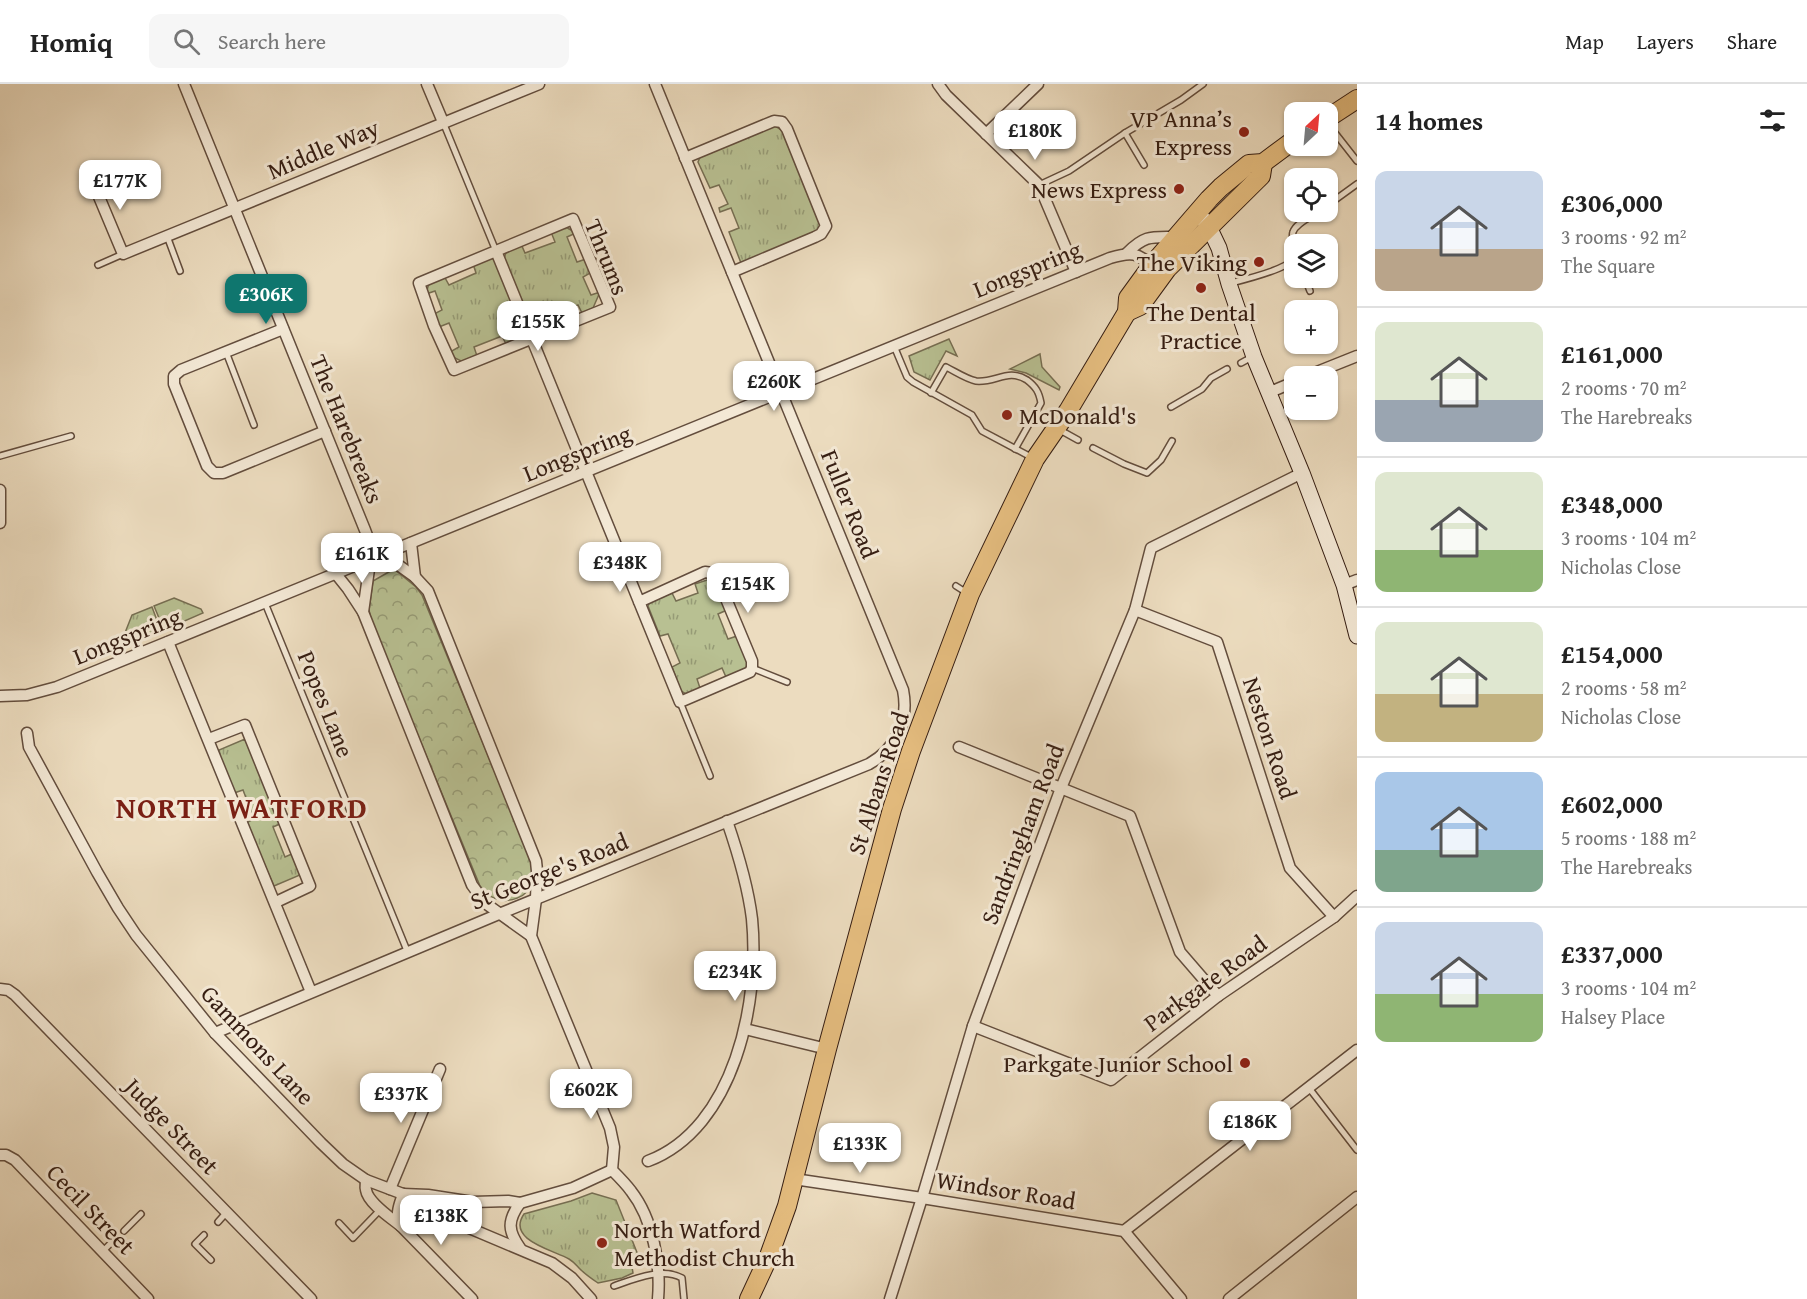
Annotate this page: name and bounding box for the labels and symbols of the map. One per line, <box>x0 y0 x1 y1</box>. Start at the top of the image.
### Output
place label: VP Anna’s Express <box>1130 101 1232 164</box>
north arrow <box>1284 102 1338 156</box>
street label: Middle Way <box>262 110 384 188</box>
pin: £180K <box>993 110 1077 161</box>
marker: VP Anna’s Express <box>1237 125 1251 139</box>
pin: £177K <box>78 160 162 211</box>
place label: News Express <box>1031 172 1167 207</box>
marker: News Express <box>1172 182 1186 196</box>
street label: Thrums <box>576 214 638 300</box>
street label: Longspring <box>968 231 1086 307</box>
place label: The Viking <box>1137 245 1247 280</box>
marker: The Viking <box>1252 255 1266 269</box>
pin: £306K <box>224 274 308 325</box>
marker: The Dental Practice <box>1194 281 1208 295</box>
place label: The Dental Practice <box>1146 295 1256 358</box>
pin: £155K <box>496 301 580 352</box>
street label: The Harebreaks <box>301 349 393 509</box>
pin: £260K <box>732 361 816 412</box>
place label: McDonald's <box>1019 398 1136 433</box>
marker: McDonald's <box>1000 408 1014 422</box>
street label: Longspring <box>518 415 636 491</box>
street label: Fuller Road <box>812 444 888 564</box>
pin: £161K <box>320 533 404 584</box>
pin: £348K <box>578 542 662 593</box>
pin: £154K <box>706 563 790 614</box>
street label: Longspring <box>68 598 186 674</box>
street label: Popes Lane <box>289 646 363 762</box>
street label: Neston Road <box>1234 673 1306 804</box>
street label: St Albans Road <box>838 707 918 859</box>
street label: Sandringham Road <box>971 738 1073 930</box>
district label: NORTH WATFORD <box>116 785 368 829</box>
street label: St George's Road <box>465 823 633 919</box>
street label: Parkgate Road <box>1136 926 1274 1040</box>
pin: £234K <box>693 951 777 1002</box>
street label: Gammons Lane <box>193 977 323 1113</box>
place label: Parkgate Junior School <box>1003 1046 1233 1081</box>
marker: Parkgate Junior School <box>1238 1056 1252 1070</box>
street label: Judge Street <box>115 1068 228 1183</box>
pin: £602K <box>549 1069 633 1120</box>
pin: £337K <box>359 1073 443 1124</box>
pin: £186K <box>1208 1101 1292 1152</box>
pin: £133K <box>818 1123 902 1174</box>
street label: Cecil Street <box>39 1156 144 1263</box>
street label: Windsor Road <box>934 1162 1078 1218</box>
pin: £138K <box>399 1195 483 1246</box>
place label: North Watford Methodist Church <box>614 1212 795 1275</box>
marker: North Watford Methodist Church <box>595 1236 609 1250</box>

